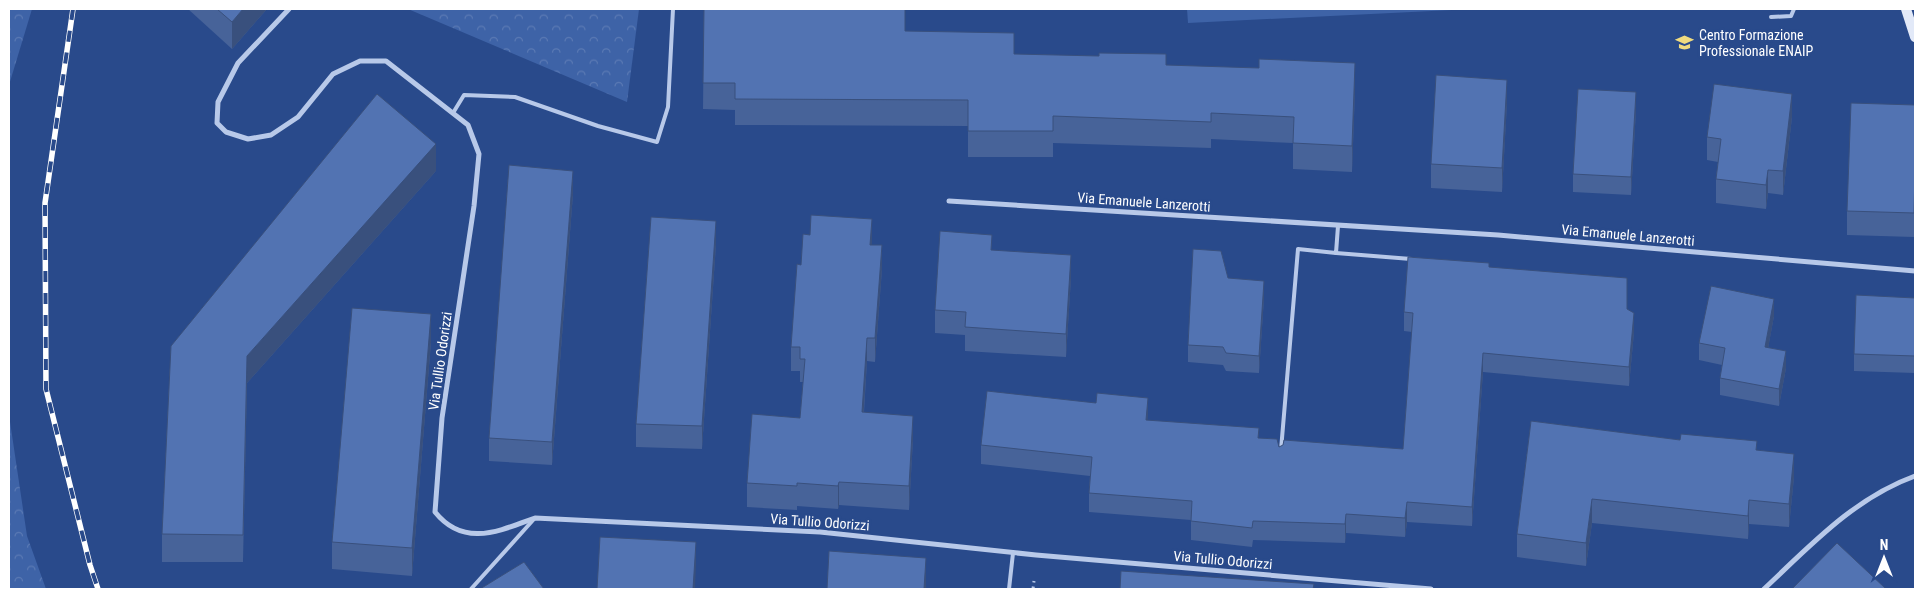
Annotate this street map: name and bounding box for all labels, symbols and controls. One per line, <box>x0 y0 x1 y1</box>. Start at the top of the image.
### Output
place label: Centro Formazione Professionale ENAIP <box>1699 27 1814 59</box>
school or university icon: Centro Formazione Professionale ENAIP <box>1675 33 1695 53</box>
street label: Via Emanuele Lanzerotti <box>1077 189 1211 215</box>
street label: Via Emanuele Lanzerotti <box>1561 221 1695 249</box>
street label: Via Tullio Odorizzi <box>425 311 455 411</box>
street label: Via Tullio Odorizzi <box>770 511 870 533</box>
north arrow <box>1859 533 1909 583</box>
text: N <box>1880 537 1888 553</box>
street label: Via Tullio Odorizzi <box>1173 548 1273 572</box>

